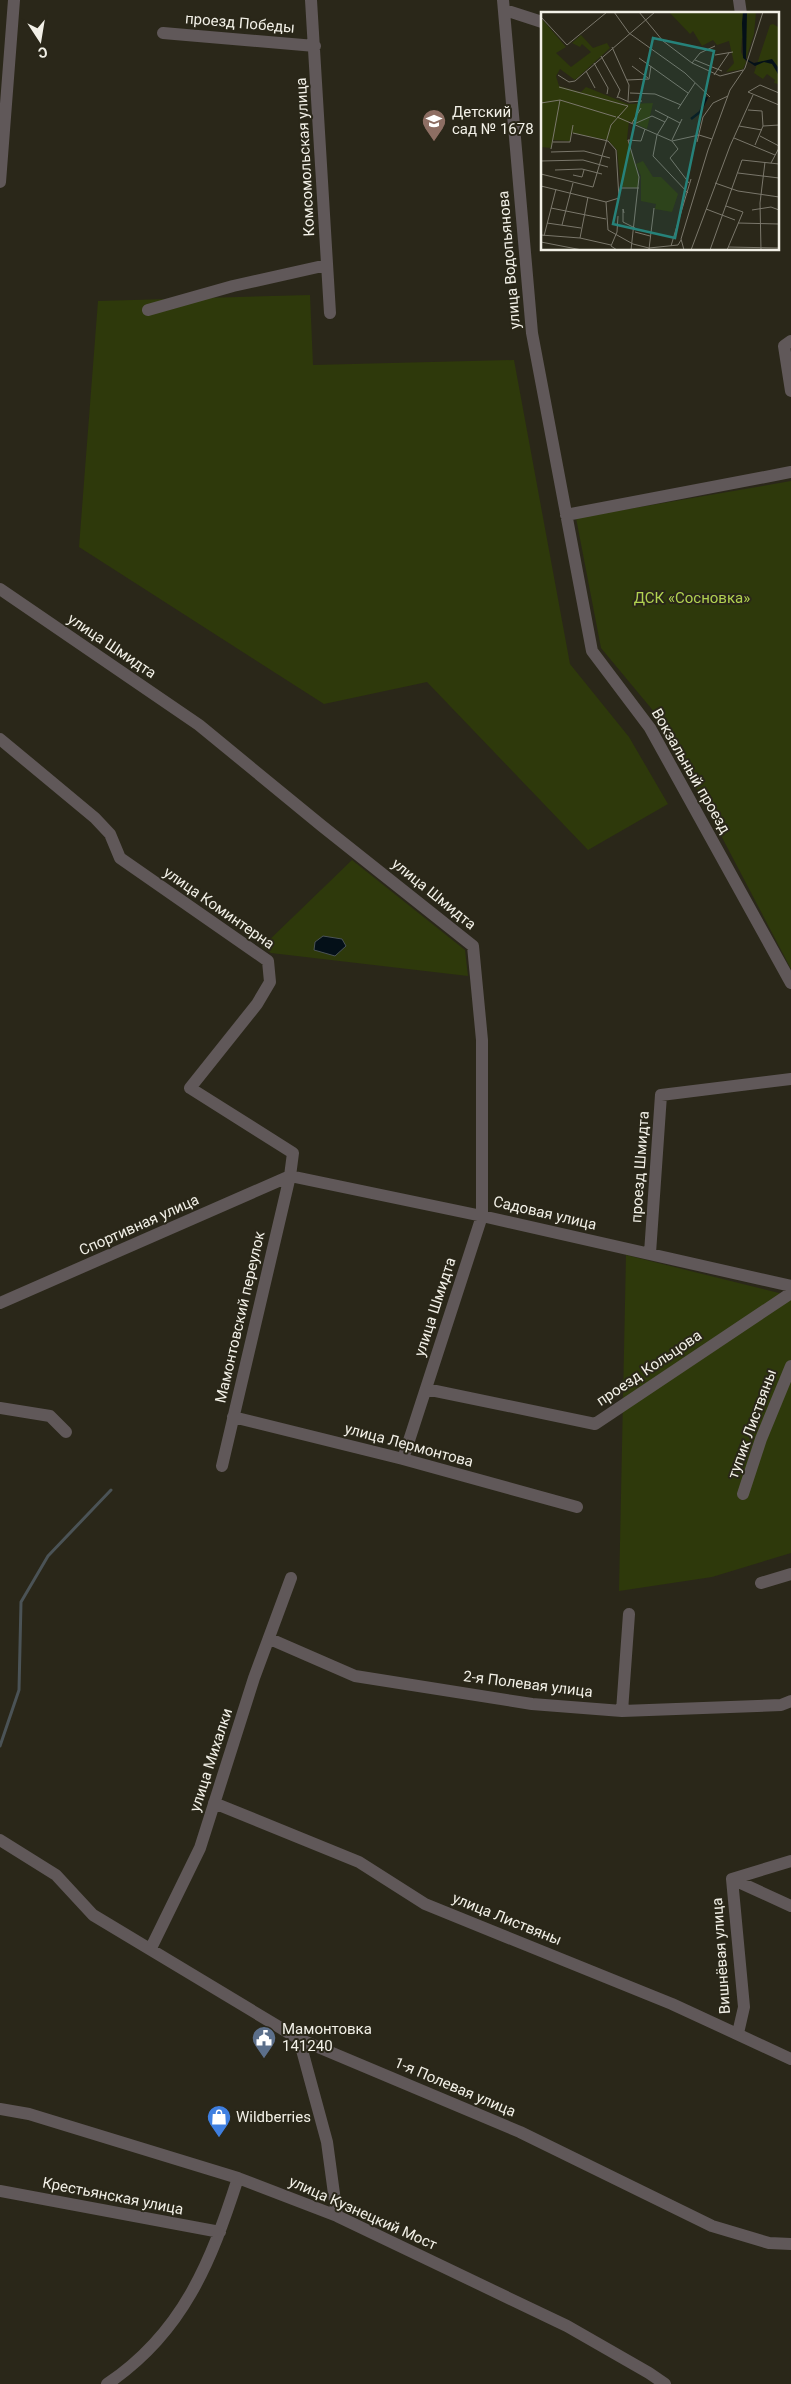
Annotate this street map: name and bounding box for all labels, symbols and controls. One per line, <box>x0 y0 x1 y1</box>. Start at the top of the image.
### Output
street label: проезд Победы <box>184 9 296 37</box>
inset map <box>541 12 778 250</box>
north arrow <box>15 15 65 65</box>
text: С <box>37 44 49 61</box>
street label: Комсомольская улица <box>292 77 318 237</box>
place label: Детский сад № 1678 <box>452 103 534 138</box>
school or university icon: Детский сад № 1678 <box>421 108 447 142</box>
street label: улица Водопьянова <box>494 190 524 330</box>
park label: ДСК «Сосновка» <box>634 589 750 607</box>
street label: улица Шмидта <box>64 610 160 682</box>
street label: Вокзальный проезд <box>648 705 734 837</box>
street label: улица Шмидта <box>388 855 480 933</box>
street label: улица Коминтерна <box>160 863 278 953</box>
street label: проезд Шмидта <box>627 1110 653 1224</box>
street label: Спортивная улица <box>76 1191 202 1259</box>
street label: Садовая улица <box>492 1192 598 1234</box>
street label: Мамонтовский переулок <box>211 1229 269 1405</box>
street label: улица Шмидта <box>411 1255 459 1359</box>
street label: проезд Кольцова <box>593 1326 705 1410</box>
street label: тупик Листвяны <box>724 1367 780 1481</box>
street label: улица Лермонтова <box>343 1419 475 1471</box>
street label: 2-я Полевая улица <box>462 1667 594 1701</box>
street label: улица Михалки <box>186 1706 236 1814</box>
street label: улица Листвяны <box>450 1889 564 1949</box>
street label: Вишнёвая улица <box>708 1897 734 2015</box>
place label: Мамонтовка 141240 <box>282 2020 372 2055</box>
public building icon: Мамонтовка 141240 <box>251 2025 277 2059</box>
street label: 1-я Полевая улица <box>392 2053 518 2121</box>
shop icon: Wildberries <box>206 2104 232 2138</box>
place label: Wildberries <box>236 2108 311 2126</box>
street label: улица Кузнецкий Мост <box>286 2172 440 2254</box>
street label: Крестьянская улица <box>41 2174 185 2218</box>

